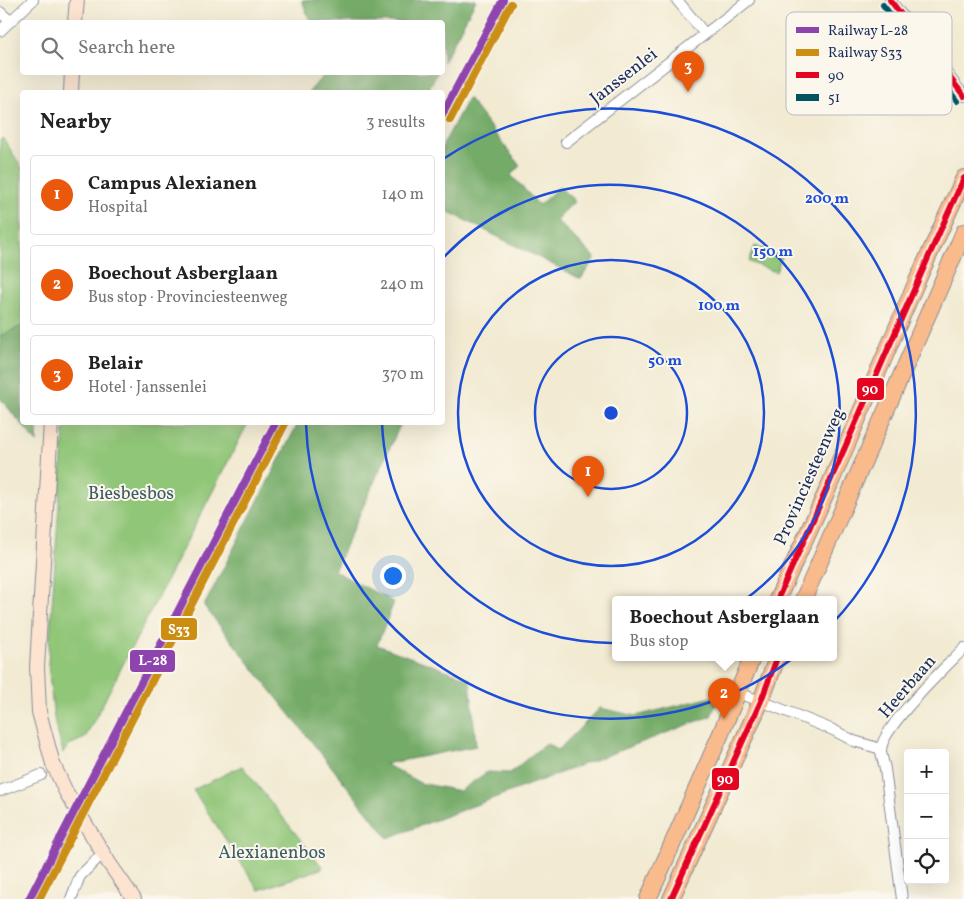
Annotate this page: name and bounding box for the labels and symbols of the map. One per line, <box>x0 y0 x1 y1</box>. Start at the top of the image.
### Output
legend <box>786 12 952 115</box>
text: Railway L-28 <box>828 22 908 41</box>
street label: Janssenlei <box>585 43 663 111</box>
text: Railway S33 <box>828 44 902 63</box>
pin: 3 <box>672 51 704 92</box>
text: 90 <box>828 67 844 86</box>
text: 51 <box>828 89 840 108</box>
text: 200 m <box>805 189 849 210</box>
text: 150 m <box>753 242 793 263</box>
text: 100 m <box>698 296 741 317</box>
text: 50 m <box>648 351 682 372</box>
line badge: 90 <box>856 377 885 401</box>
text: 90 <box>862 381 879 400</box>
centre of rings <box>602 404 620 422</box>
street label: Provinciesteenweg <box>769 405 851 549</box>
pin: 1 <box>572 456 604 497</box>
park label: Biesbesbos <box>88 482 174 507</box>
your location <box>380 563 406 589</box>
line badge: S33 <box>160 617 198 641</box>
text: S33 <box>168 621 190 640</box>
line badge: L-28 <box>129 649 176 673</box>
street label: Heerbaan <box>873 650 943 724</box>
text: L-28 <box>139 652 167 671</box>
pin: 2 <box>708 678 740 719</box>
line badge: 90 <box>711 767 740 791</box>
text: 90 <box>717 771 734 790</box>
park label: Alexianenbos <box>218 841 326 866</box>

